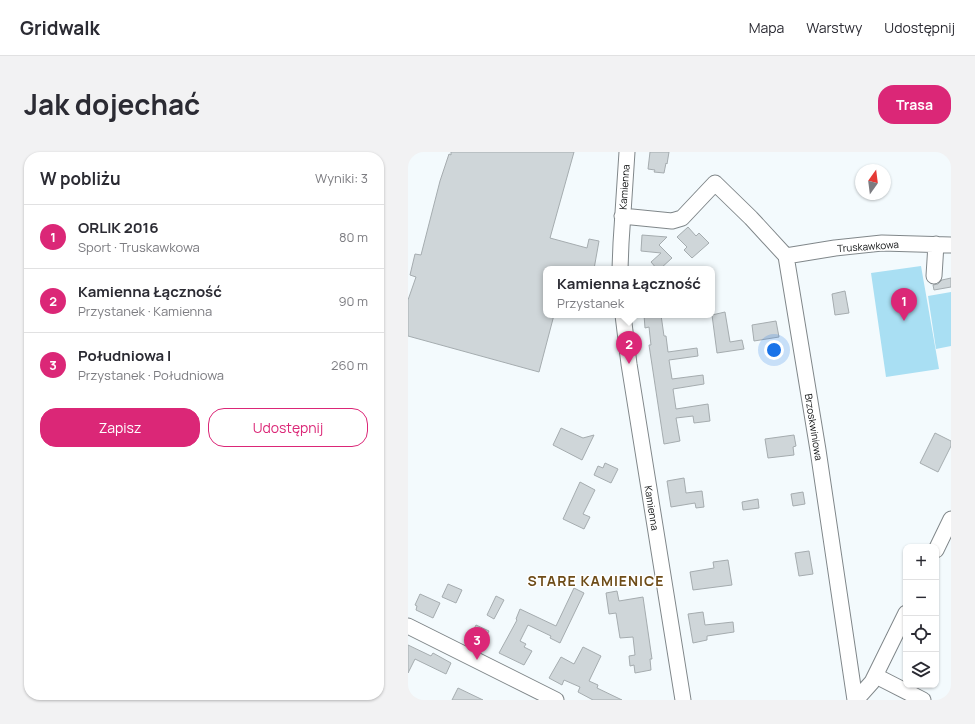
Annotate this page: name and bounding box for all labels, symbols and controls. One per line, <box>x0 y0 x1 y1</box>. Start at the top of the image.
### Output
text: Gridwalk <box>20 15 100 41</box>
text: Mapa <box>749 18 784 37</box>
text: Warstwy <box>806 18 862 37</box>
text: Udostępnij <box>884 18 955 37</box>
text: Jak dojechać <box>24 85 200 123</box>
button: Trasa <box>878 85 951 124</box>
street label: Kamienna <box>615 164 633 210</box>
north arrow <box>855 164 891 200</box>
text: W pobliżu <box>40 167 121 190</box>
text: Wyniki: 3 <box>315 169 368 187</box>
text: ORLIK 2016 <box>78 217 158 238</box>
text: 1 <box>50 228 56 246</box>
text: 80 m <box>339 228 368 246</box>
street label: Truskawkowa <box>837 237 899 255</box>
text: Sport · Truskawkowa <box>78 238 200 256</box>
popup <box>543 266 715 318</box>
text: Kamienna Łączność <box>557 273 701 294</box>
text: Kamienna Łączność <box>78 281 222 302</box>
pin: 1 <box>891 288 917 321</box>
text: 2 <box>49 292 57 310</box>
text: 90 m <box>338 292 368 310</box>
text: Przystanek <box>557 294 624 312</box>
text: Przystanek · Kamienna <box>78 302 212 320</box>
pin: 2 <box>616 331 642 364</box>
your location <box>764 340 784 360</box>
text: Południowa I <box>78 345 171 366</box>
text: 3 <box>49 356 57 374</box>
text: 260 m <box>331 356 368 374</box>
text: Przystanek · Południowa <box>78 366 224 384</box>
street label: Brzoskwiniowa <box>802 393 826 461</box>
button: Zapisz <box>40 408 200 447</box>
button: Udostępnij <box>208 408 368 447</box>
street label: Kamienna <box>642 484 662 532</box>
map controls <box>903 544 939 688</box>
button: + <box>903 544 939 580</box>
district label: STARE KAMIENICE <box>527 571 665 590</box>
button: − <box>903 580 939 616</box>
button: locate <box>903 616 939 652</box>
pin: 3 <box>464 627 490 660</box>
button: layers <box>903 652 939 688</box>

